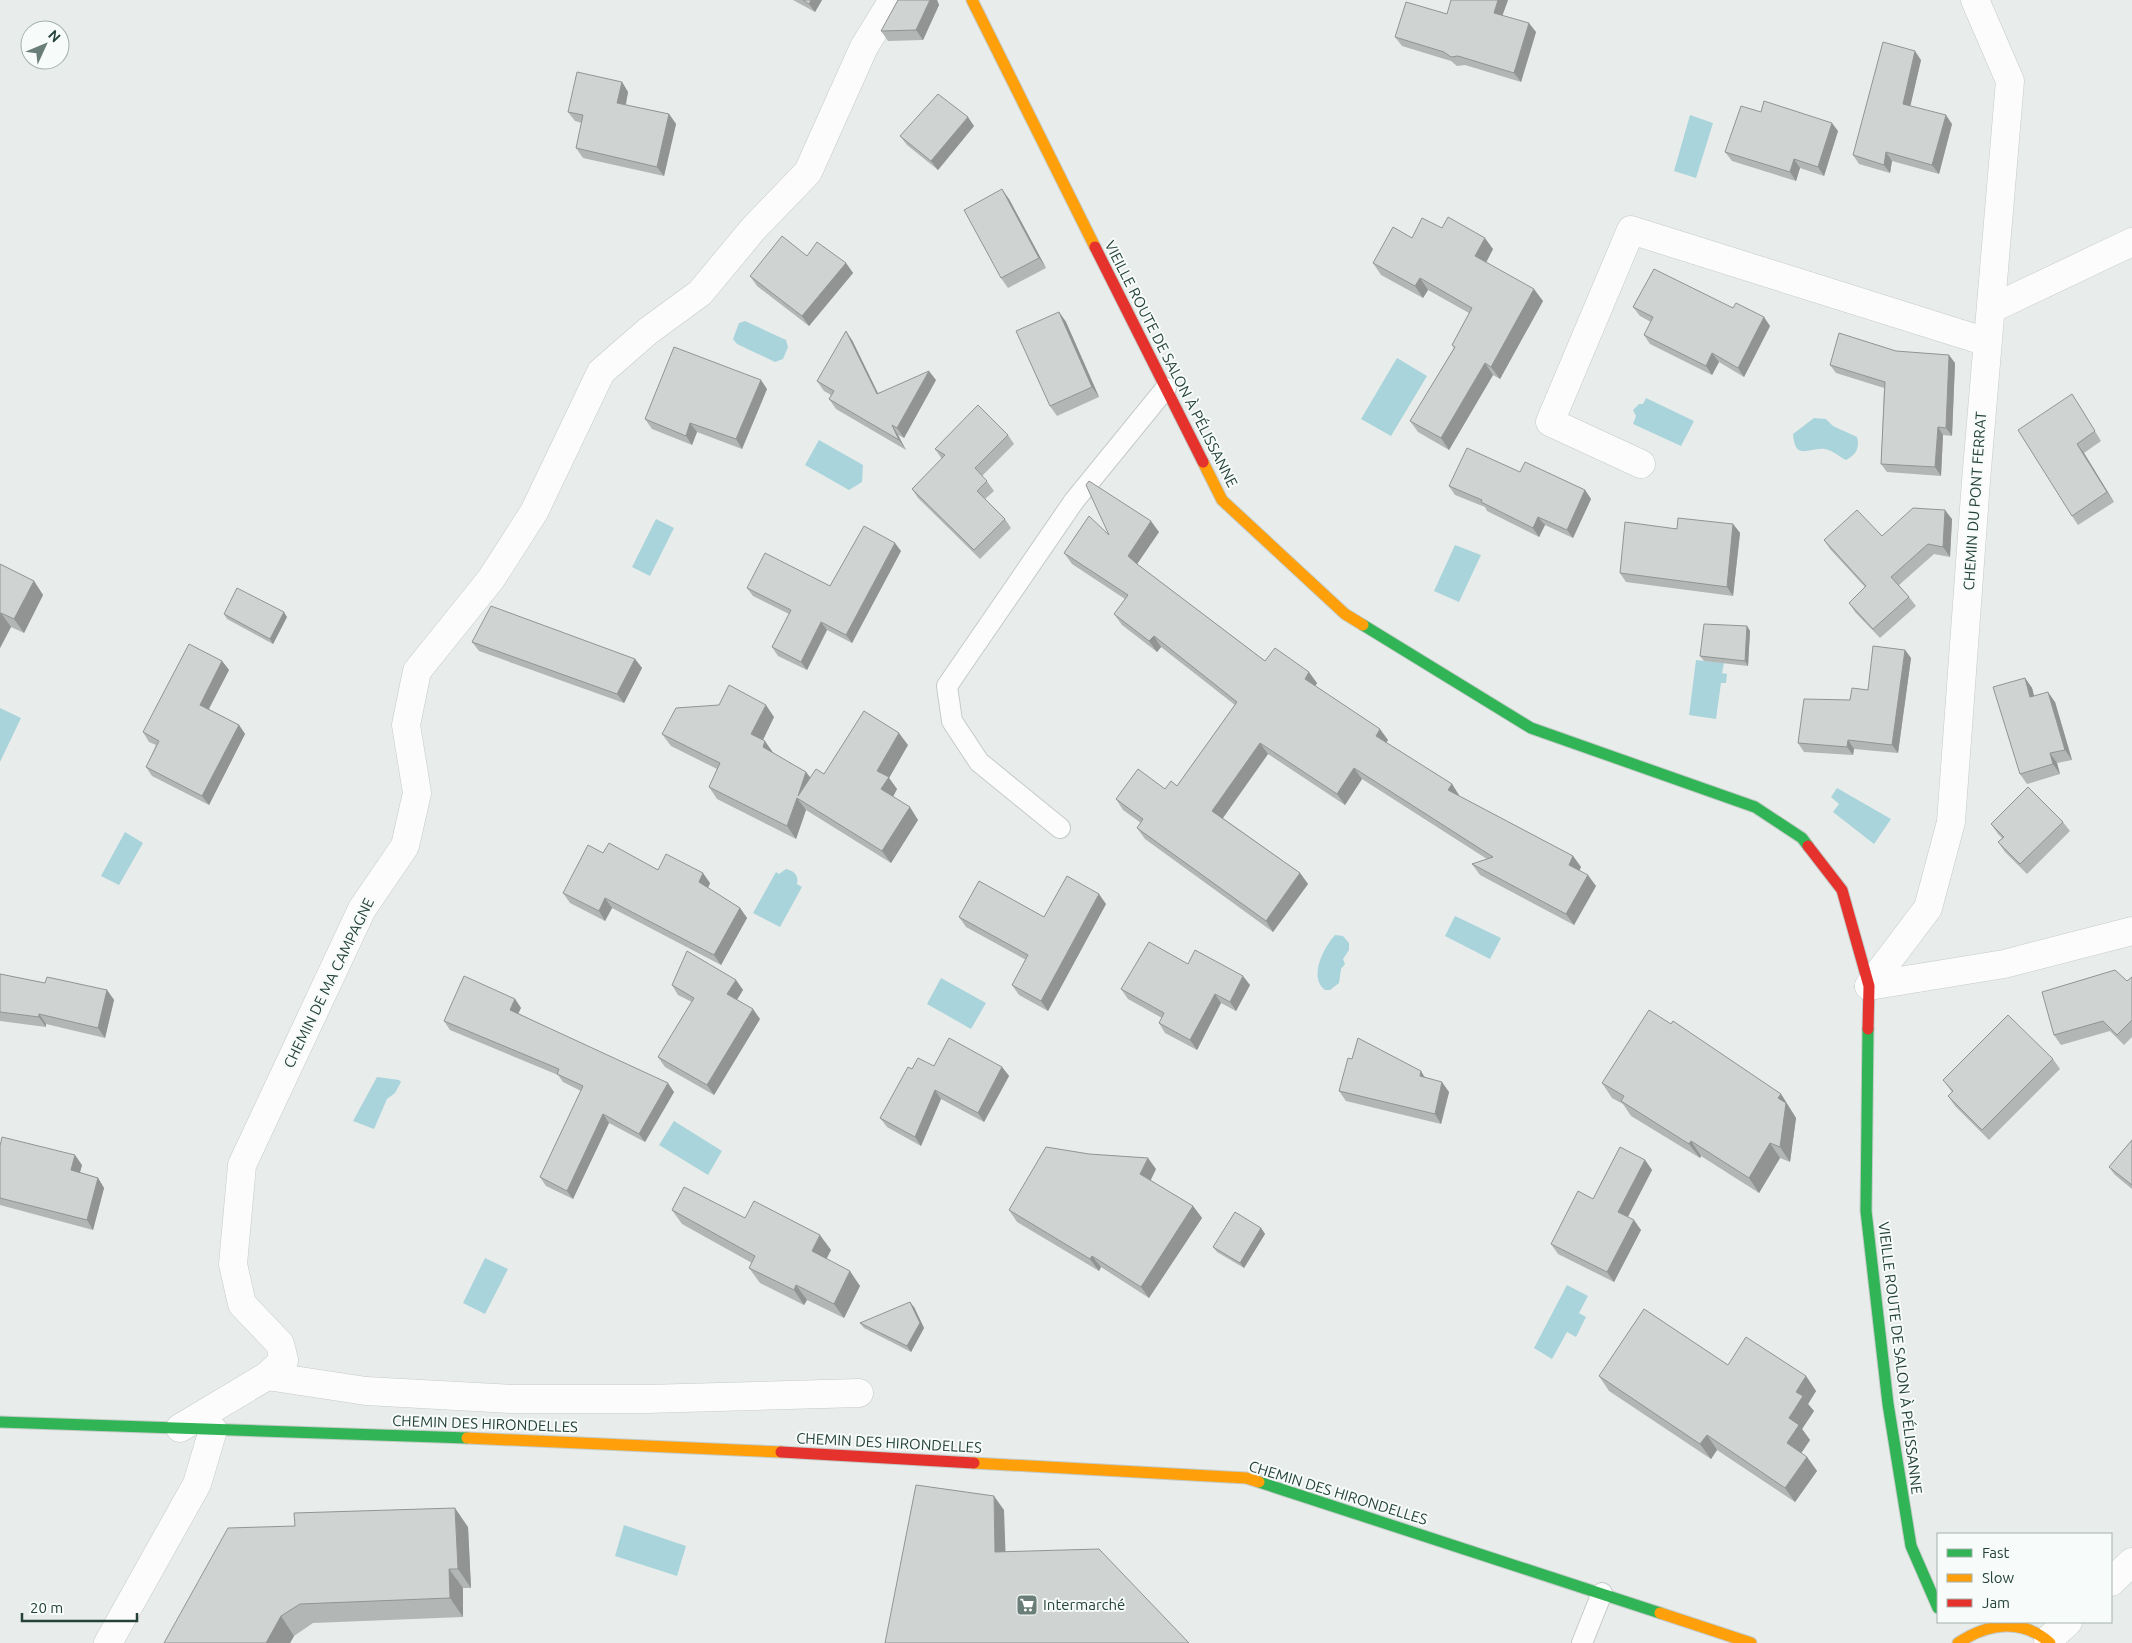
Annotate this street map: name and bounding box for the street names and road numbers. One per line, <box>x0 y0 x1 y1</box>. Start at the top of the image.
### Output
street label: VIEILLE ROUTE DE SALON À PÉLISSANNE <box>1102 238 1241 490</box>
street label: CHEMIN DU PONT FERRAT <box>1960 410 1989 591</box>
street label: CHEMIN DE MA CAMPAGNE <box>280 895 377 1071</box>
street label: VIEILLE ROUTE DE SALON À PÉLISSANNE <box>1875 1221 1926 1495</box>
street label: CHEMIN DES HIRONDELLES <box>392 1412 578 1435</box>
street label: CHEMIN DES HIRONDELLES <box>796 1429 982 1456</box>
street label: CHEMIN DES HIRONDELLES <box>1247 1457 1430 1528</box>

